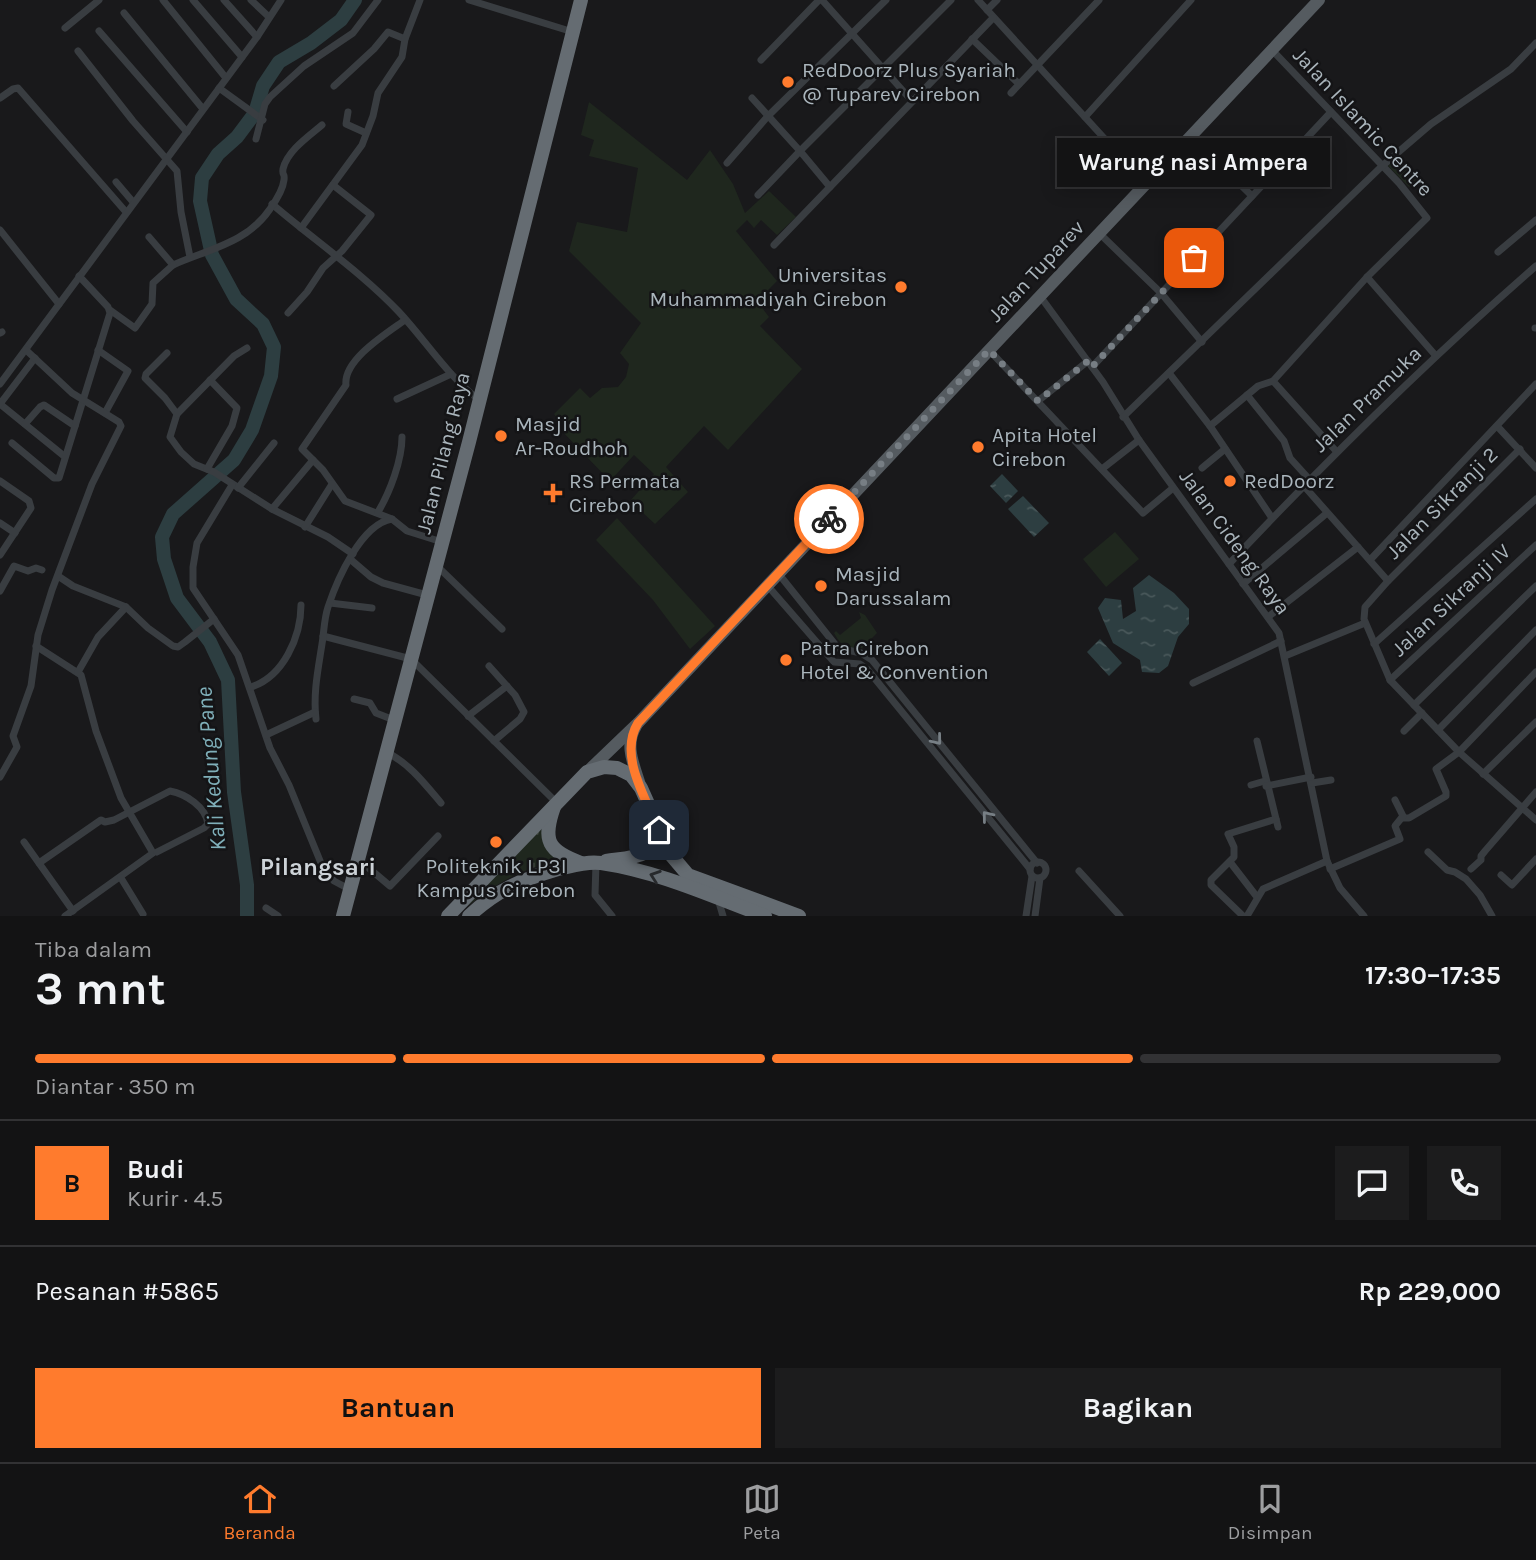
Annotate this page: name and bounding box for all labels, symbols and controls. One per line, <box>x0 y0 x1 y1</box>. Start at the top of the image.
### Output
street label: Jalan Islamic Centre <box>1288 43 1438 201</box>
place label: RedDoorz Plus Syariah @ Tuparev Cirebon <box>802 58 1016 106</box>
marker: RedDoorz Plus Syariah @ Tuparev Cirebon <box>780 74 796 90</box>
callout: Warung nasi Ampera <box>1058 139 1330 188</box>
text: Warung nasi Ampera <box>1079 149 1308 176</box>
street label: Jalan Tuparev <box>983 215 1089 327</box>
pin <box>1164 228 1224 288</box>
icon: bag <box>1175 239 1213 277</box>
place label: Universitas Muhammadiyah Cirebon <box>650 263 887 311</box>
marker: Universitas Muhammadiyah Cirebon <box>893 279 909 295</box>
street label: Jalan Pramuka <box>1308 341 1426 457</box>
street label: Jalan Pilang Raya <box>411 370 475 536</box>
place label: Masjid Ar-Roudhoh <box>515 412 628 460</box>
place label: Apita Hotel Cirebon <box>992 423 1097 471</box>
marker: Masjid Ar-Roudhoh <box>493 428 509 444</box>
marker: Apita Hotel Cirebon <box>970 439 986 455</box>
street label: Jalan Sikranji 2 <box>1381 442 1503 564</box>
street label: Jalan Cideng Raya <box>1175 465 1295 619</box>
place label: RS Permata Cirebon <box>569 469 680 517</box>
place label: RedDoorz <box>1244 469 1334 493</box>
marker: RedDoorz <box>1222 473 1238 489</box>
marker: RS Permata Cirebon <box>543 483 563 503</box>
courier <box>794 484 864 554</box>
icon: bike <box>810 500 848 538</box>
street label: Jalan Sikranji IV <box>1387 539 1515 661</box>
place label: Masjid Darussalam <box>835 562 951 610</box>
marker: Masjid Darussalam <box>813 578 829 594</box>
place label: Patra Cirebon Hotel & Convention <box>800 636 989 684</box>
marker: Patra Cirebon Hotel & Convention <box>778 652 794 668</box>
water label: Kali Kedung Pane <box>190 686 232 852</box>
one-way arrow <box>929 733 942 745</box>
pin <box>629 800 689 860</box>
icon: home <box>640 811 678 849</box>
one-way arrow <box>983 812 995 825</box>
marker: Politeknik LP3I Kampus Cirebon <box>488 834 504 850</box>
district label: Pilangsari <box>260 853 376 881</box>
place label: Politeknik LP3I Kampus Cirebon <box>416 854 576 902</box>
one-way arrow <box>649 870 661 884</box>
text: Tiba dalam <box>35 936 152 963</box>
text: 17:30–17:35 <box>1365 960 1501 991</box>
text: 3 mnt <box>35 962 166 1016</box>
text: Diantar · 350 m <box>35 1073 195 1100</box>
button: chat <box>1335 1146 1409 1220</box>
button: phone <box>1427 1146 1501 1220</box>
text: Budi <box>127 1154 185 1185</box>
text: B <box>64 1168 80 1199</box>
text: Kurir · 4.5 <box>127 1185 223 1212</box>
text: Pesanan #5865 <box>35 1276 219 1307</box>
text: Rp 229,000 <box>1359 1276 1501 1307</box>
button: Bantuan <box>35 1368 761 1448</box>
button: Bagikan <box>775 1368 1501 1448</box>
tab: Beranda <box>224 1480 296 1544</box>
tab: Peta <box>743 1480 781 1544</box>
tab: Disimpan <box>1228 1480 1312 1544</box>

